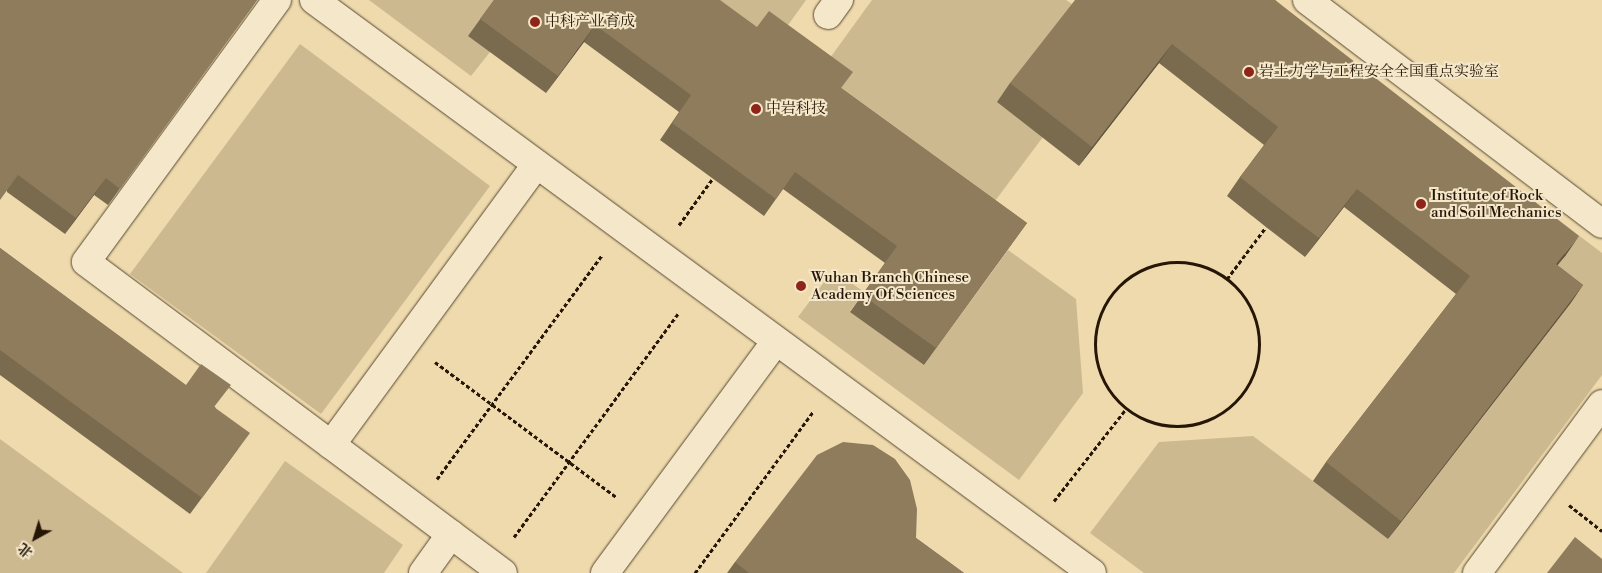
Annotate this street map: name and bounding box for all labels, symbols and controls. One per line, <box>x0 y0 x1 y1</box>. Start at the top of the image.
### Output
place label: 中科产业育成 <box>545 13 635 31</box>
marker: 中科产业育成 <box>529 16 541 28</box>
place label: 岩土力学与工程安全全国重点实验室 <box>1259 63 1499 81</box>
marker: 岩土力学与工程安全全国重点实验室 <box>1243 66 1255 78</box>
place label: 中岩科技 <box>766 100 826 118</box>
marker: 中岩科技 <box>750 103 762 115</box>
place label: Institute of Rock and Soil Mechanics <box>1431 186 1562 221</box>
marker: Institute of Rock and Soil Mechanics <box>1415 198 1427 210</box>
place label: Wuhan Branch Chinese Academy Of Sciences <box>811 268 969 303</box>
marker: Wuhan Branch Chinese Academy Of Sciences <box>795 280 807 292</box>
north arrow <box>10 513 60 563</box>
text: 北 <box>14 538 37 561</box>

